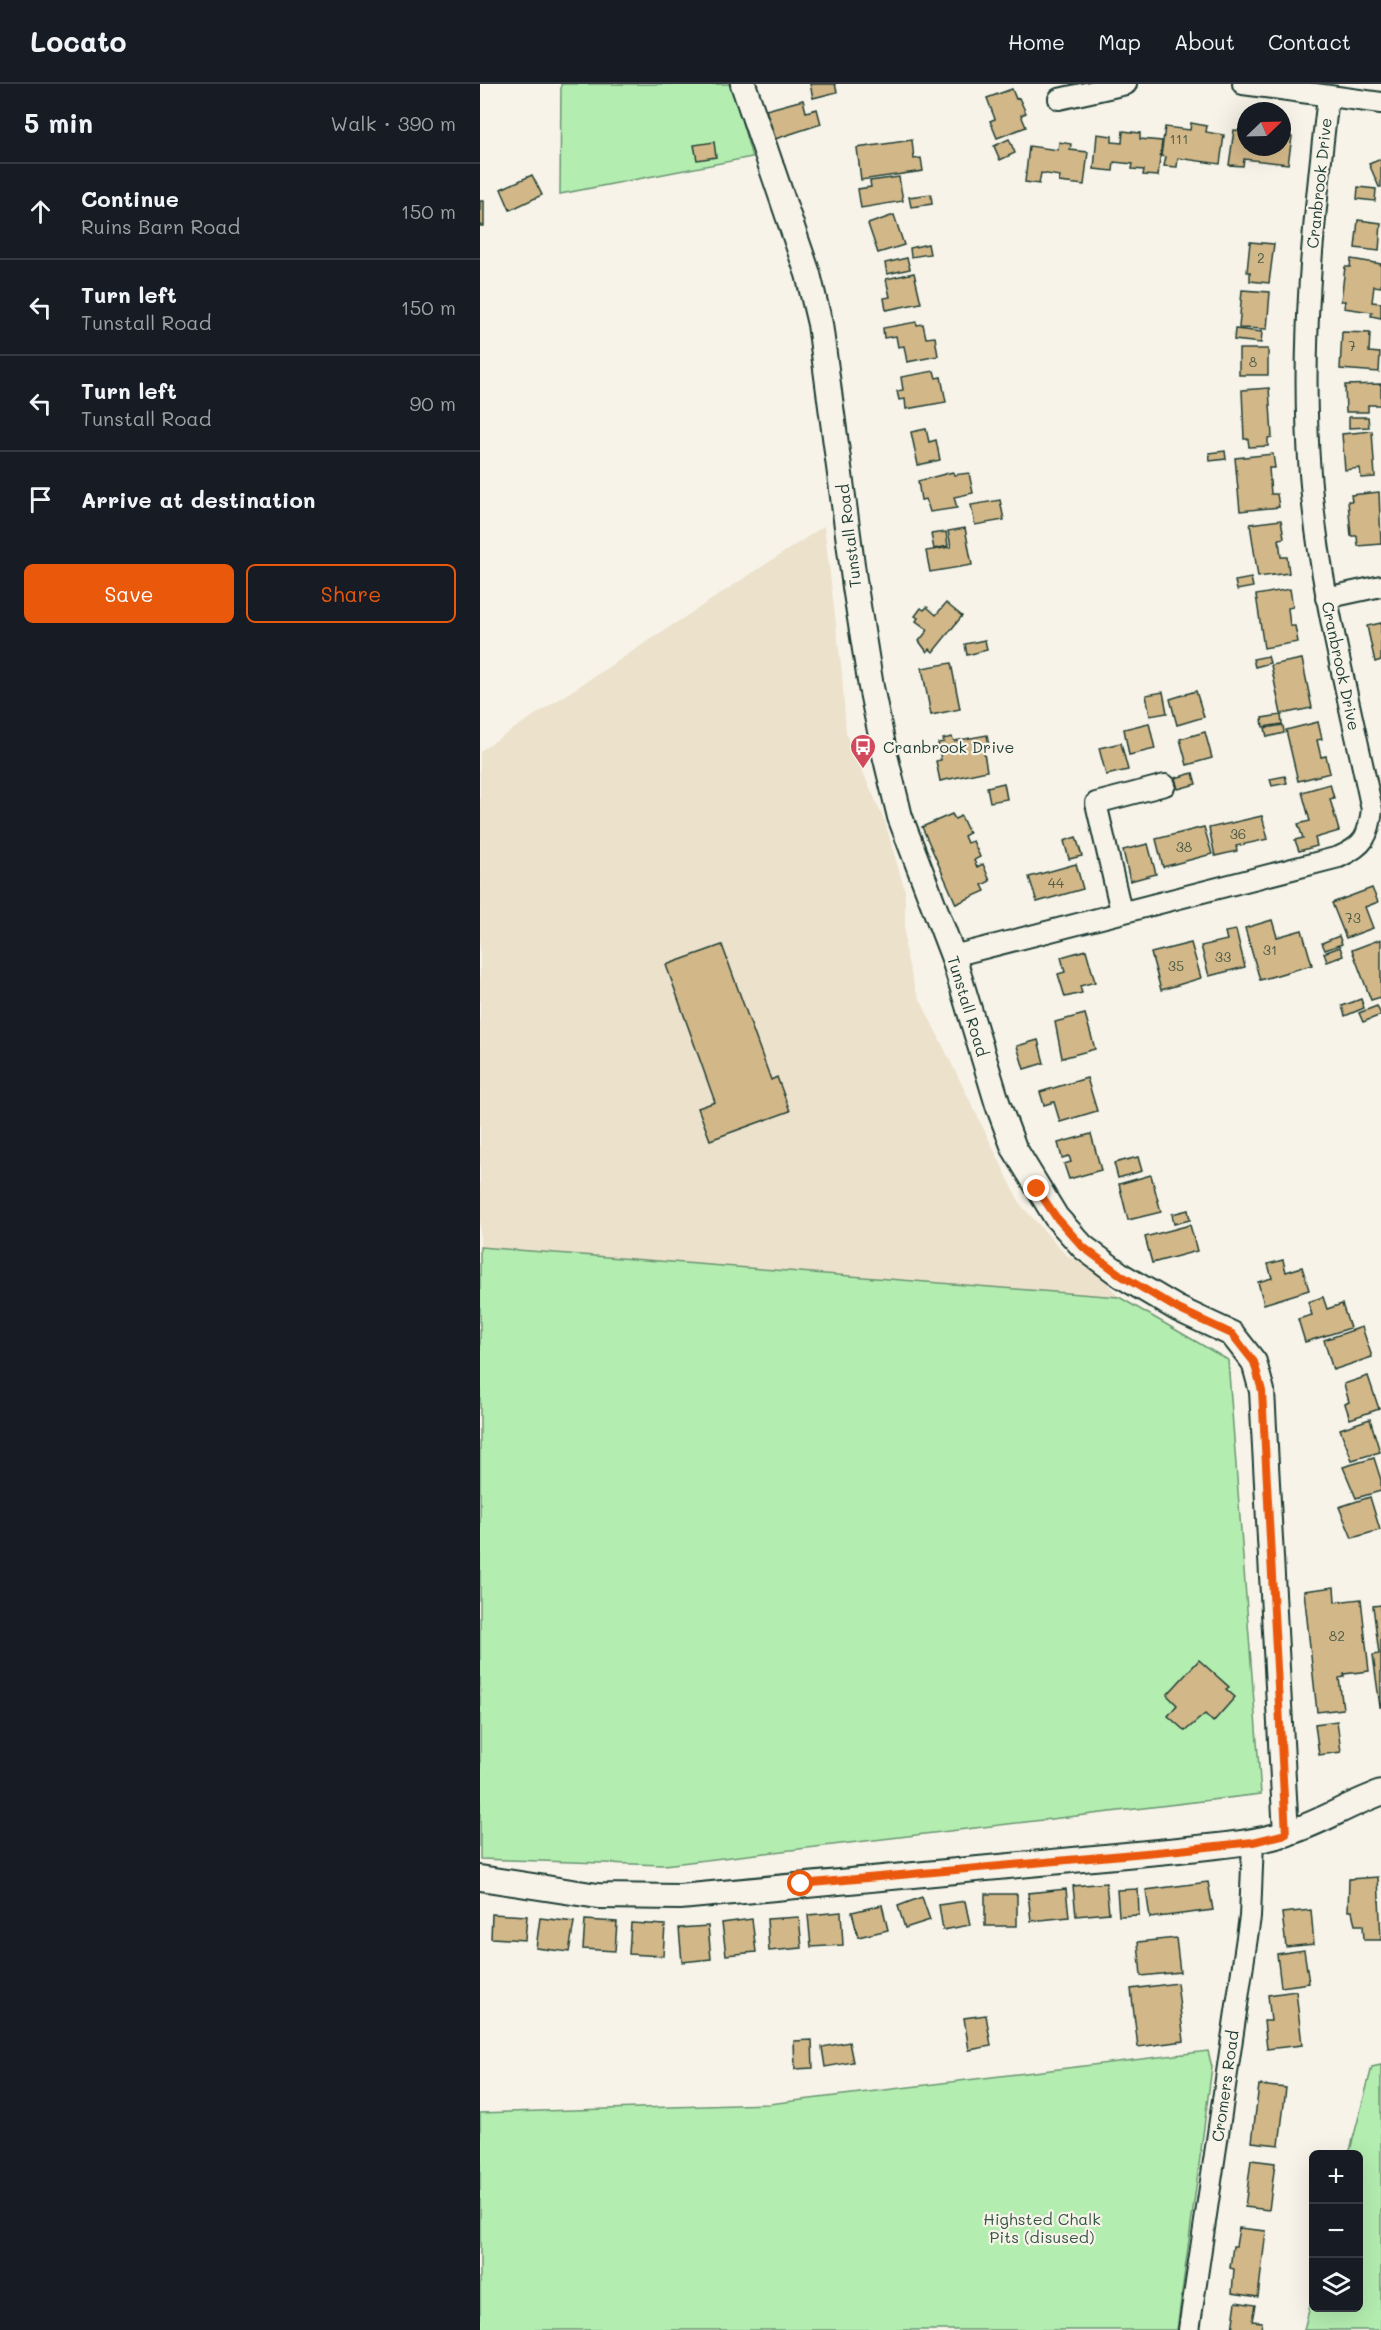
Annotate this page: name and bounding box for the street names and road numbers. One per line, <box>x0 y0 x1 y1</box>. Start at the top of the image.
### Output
street label: Cranbrook Drive <box>1301 117 1336 249</box>
street label: Tunstall Road <box>832 483 865 589</box>
street label: Cranbrook Drive <box>1318 599 1365 732</box>
street label: Tunstall Road <box>943 953 994 1059</box>
street label: Cromers Road <box>1206 2029 1243 2143</box>

